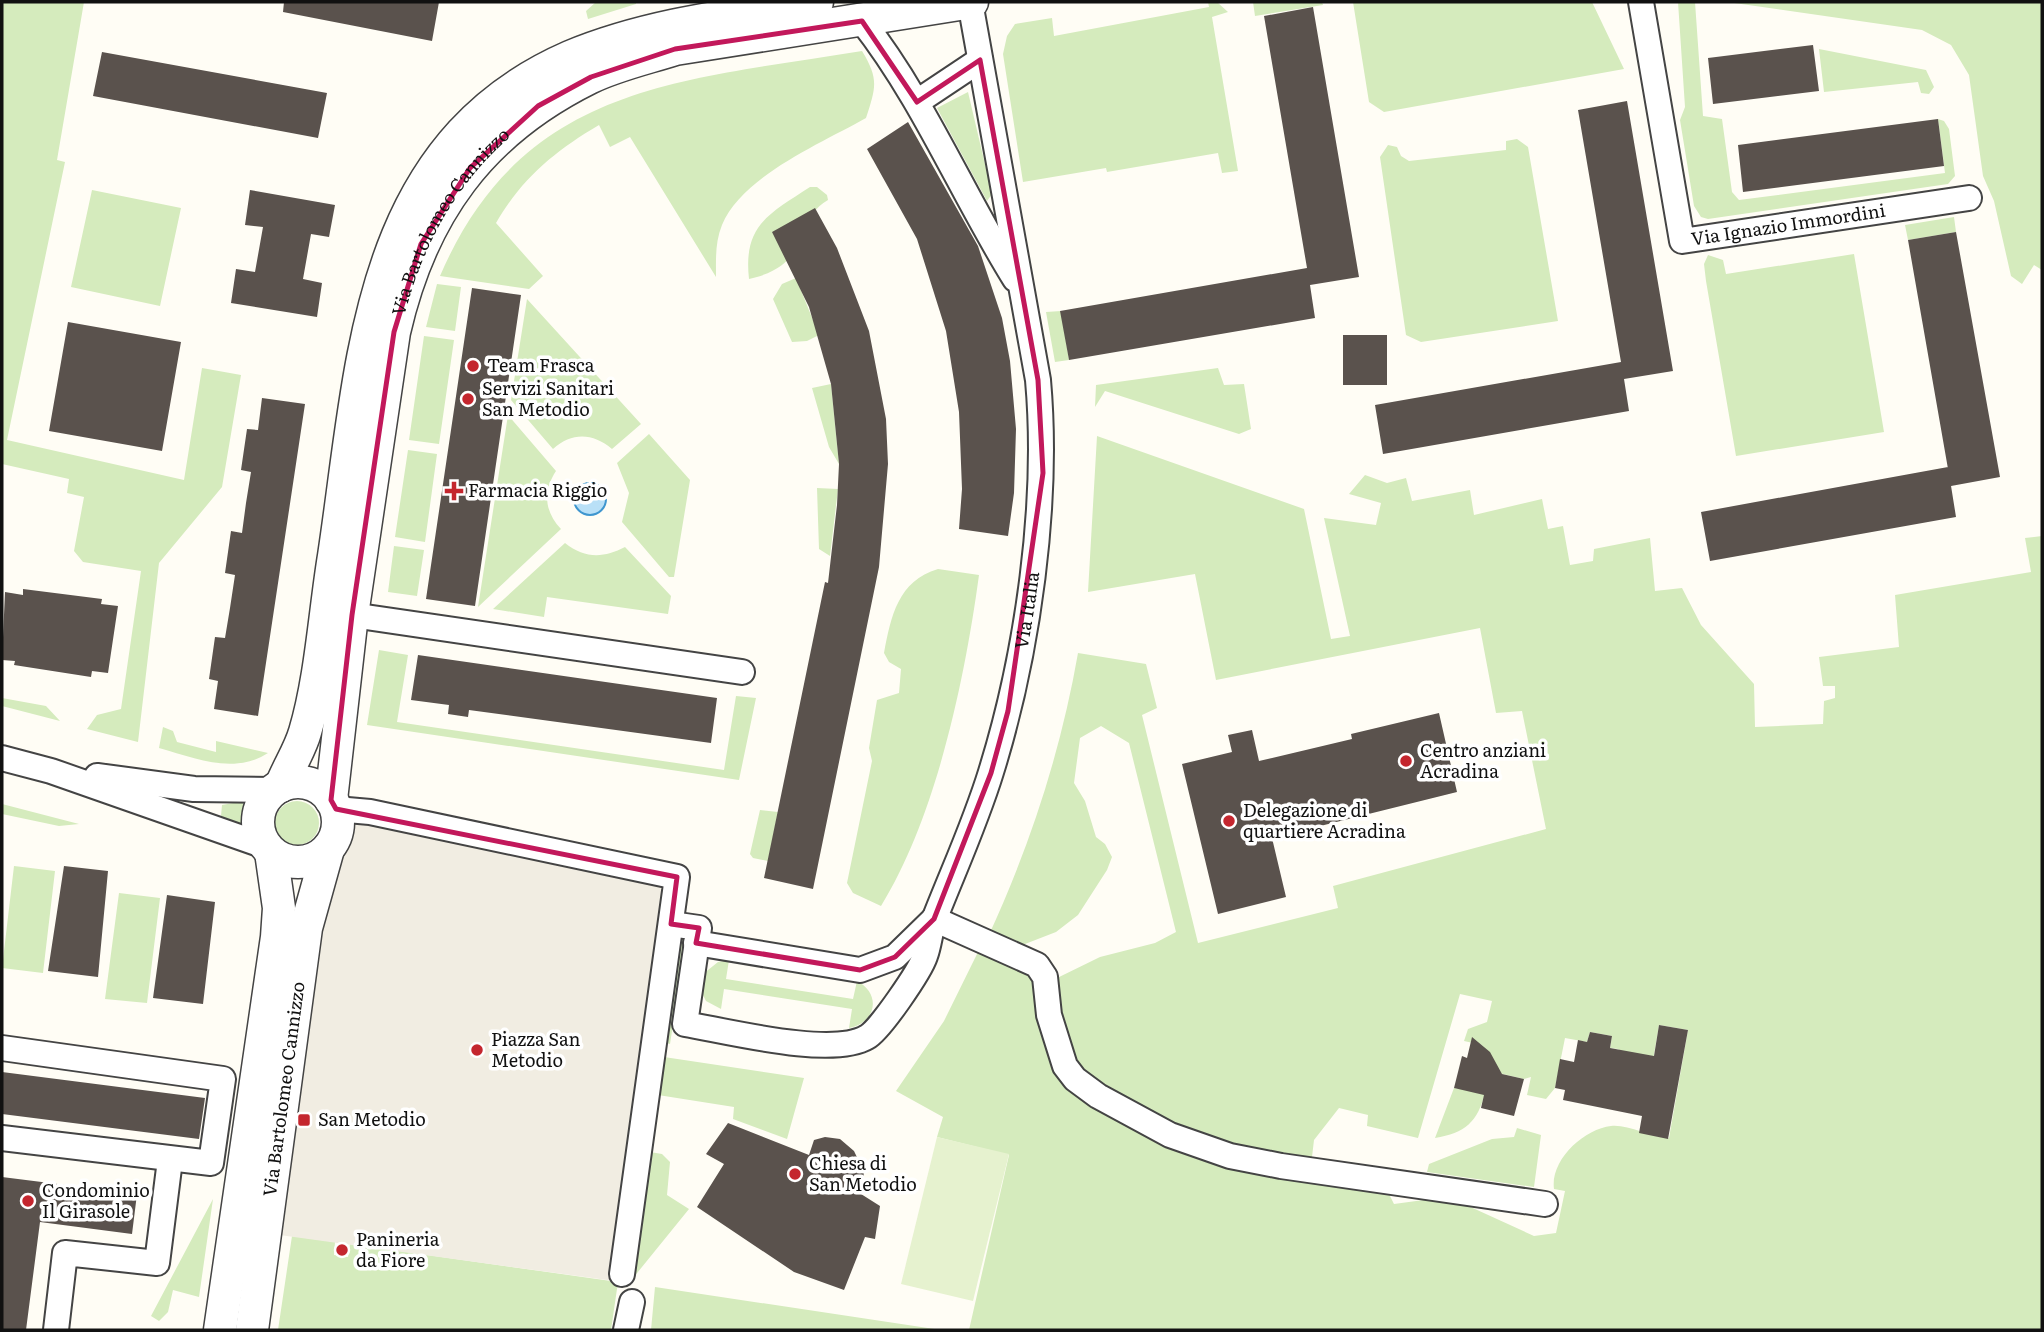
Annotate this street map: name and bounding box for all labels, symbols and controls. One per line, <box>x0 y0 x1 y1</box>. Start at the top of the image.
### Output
street label: Via Bartolomeo Cannizzo <box>384 121 515 318</box>
street label: Via Ignazio Immordini <box>1689 196 1887 251</box>
place label: Team Frasca <box>487 351 595 378</box>
marker: Team Frasca <box>465 358 481 374</box>
place label: Servizi Sanitari San Metodio <box>482 374 614 422</box>
marker: Servizi Sanitari San Metodio <box>460 391 476 407</box>
place label: Farmacia Riggio <box>468 476 607 503</box>
marker: Farmacia Riggio <box>446 483 462 499</box>
street label: Via Italia <box>1007 570 1045 651</box>
place label: Centro anziani Acradina <box>1420 736 1546 784</box>
marker: Centro anziani Acradina <box>1398 753 1414 769</box>
place label: Delegazione di quartiere Acradina <box>1243 796 1406 844</box>
marker: Delegazione di quartiere Acradina <box>1221 813 1237 829</box>
street label: Via Bartolomeo Cannizzo <box>255 980 311 1198</box>
place label: Piazza San Metodio <box>491 1025 580 1073</box>
marker: Piazza San Metodio <box>469 1042 485 1058</box>
place label: San Metodio <box>318 1105 426 1132</box>
marker: San Metodio <box>296 1112 312 1128</box>
place label: Chiesa di San Metodio <box>809 1149 917 1197</box>
marker: Chiesa di San Metodio <box>787 1166 803 1182</box>
place label: Condominio Il Girasole <box>42 1176 150 1224</box>
marker: Condominio Il Girasole <box>20 1193 36 1209</box>
place label: Panineria da Fiore <box>356 1225 440 1273</box>
marker: Panineria da Fiore <box>334 1242 350 1258</box>

